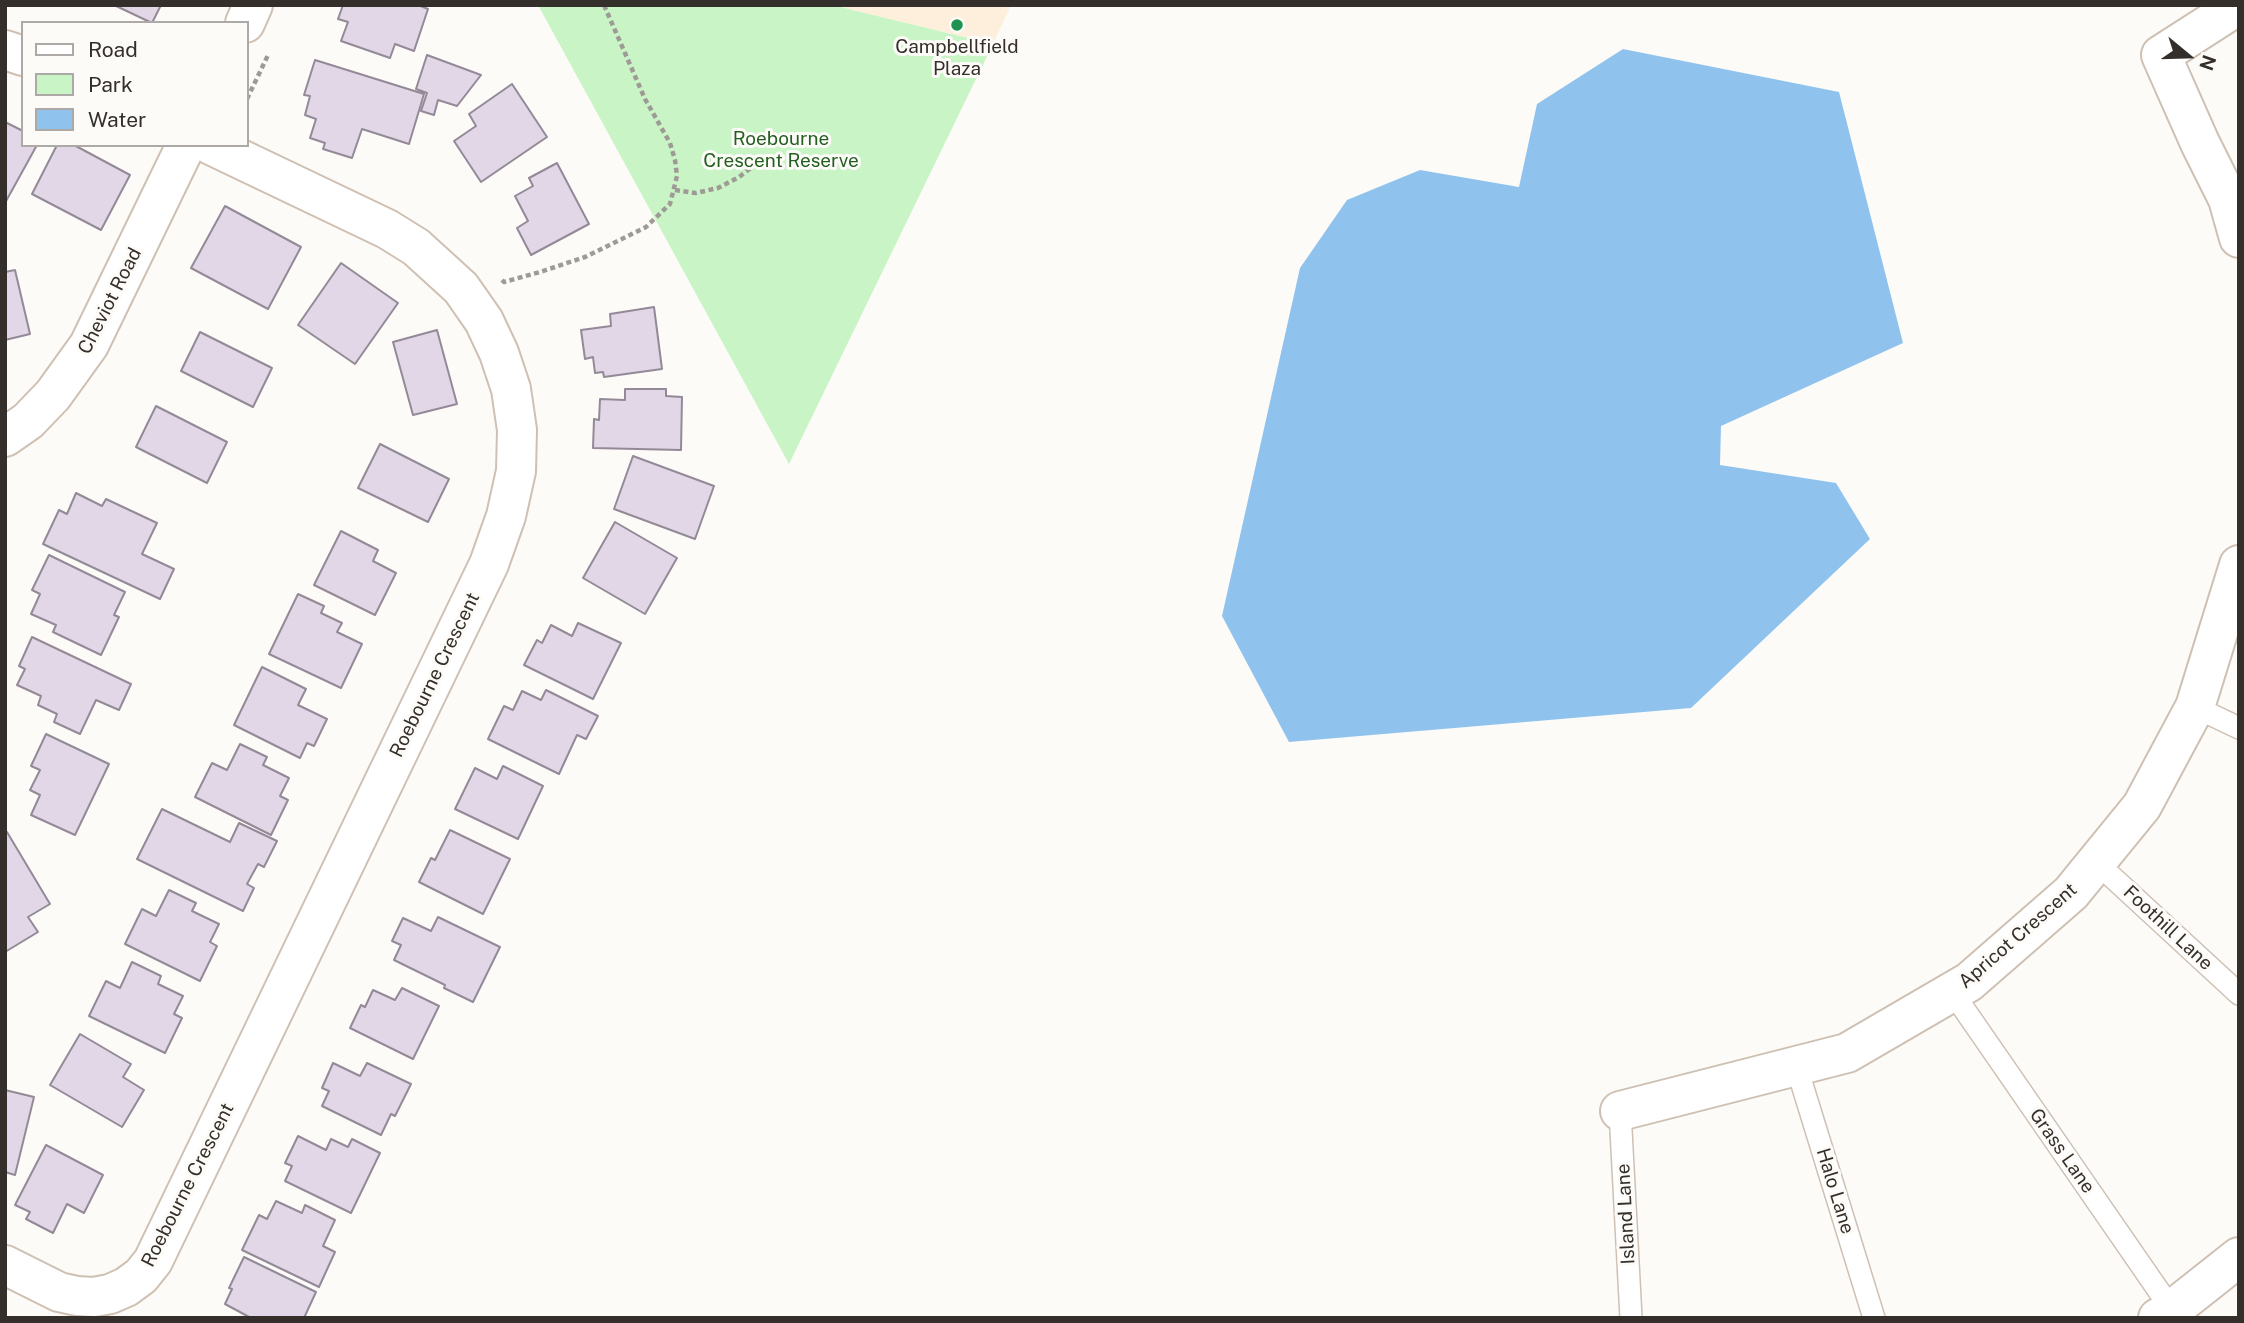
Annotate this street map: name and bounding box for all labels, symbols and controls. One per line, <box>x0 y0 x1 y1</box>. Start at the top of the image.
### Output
marker: Campbellfield Plaza <box>949 17 965 33</box>
legend <box>21 21 248 147</box>
north arrow <box>2153 21 2223 91</box>
place label: Campbellfield Plaza <box>895 36 1019 80</box>
text: Road <box>88 37 138 62</box>
text: N <box>2195 52 2221 73</box>
text: Park <box>88 72 133 97</box>
text: Water <box>88 107 146 132</box>
park label: Roebourne Crescent Reserve <box>703 128 859 172</box>
street label: Cheviot Road <box>73 244 147 358</box>
street label: Roebourne Crescent <box>385 589 485 761</box>
street label: Apricot Crescent <box>1954 878 2082 994</box>
street label: Foothill Lane <box>2119 881 2217 975</box>
street label: Roebourne Crescent <box>137 1099 239 1271</box>
street label: Grass Lane <box>2025 1104 2099 1198</box>
street label: Halo Lane <box>1811 1145 1859 1237</box>
street label: Island Lane <box>1612 1163 1640 1265</box>

